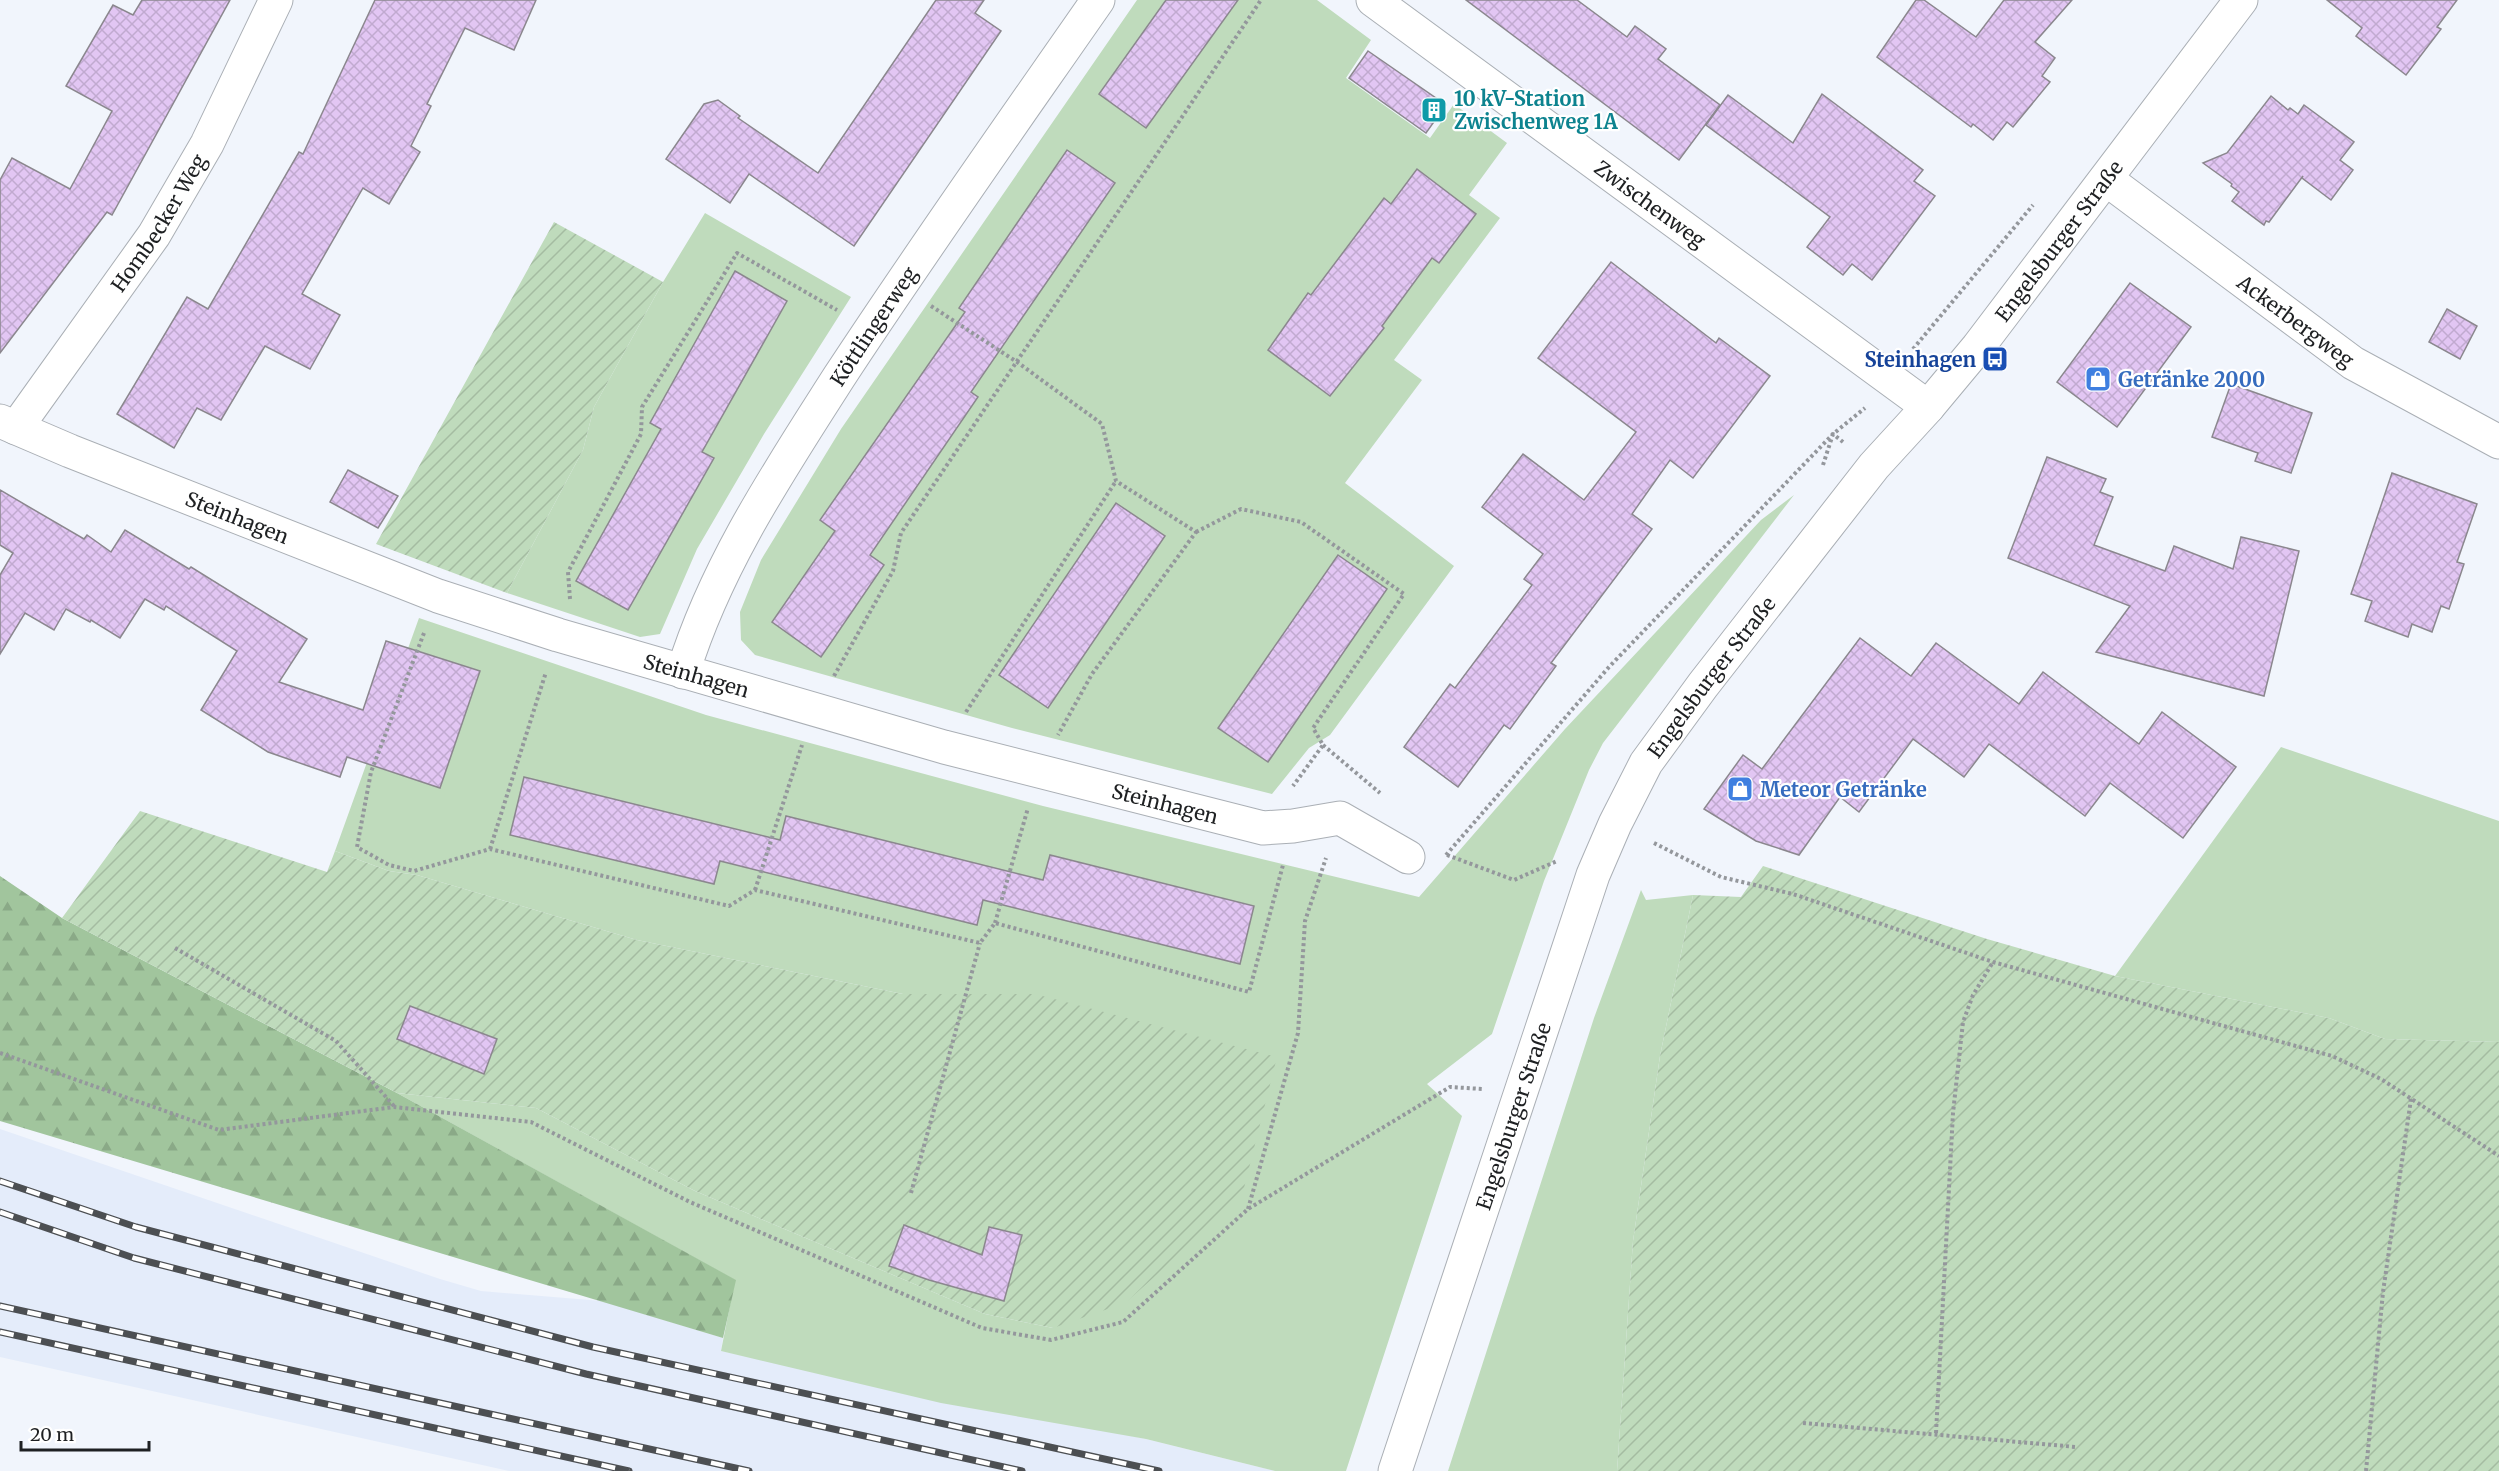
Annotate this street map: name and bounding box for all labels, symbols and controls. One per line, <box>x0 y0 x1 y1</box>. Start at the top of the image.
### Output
place label: 10 kV-Station Zwischenweg 1A <box>1454 86 1619 134</box>
building icon: 10 kV-Station Zwischenweg 1A <box>1419 95 1449 125</box>
street label: Hombecker Weg <box>105 149 211 296</box>
street label: Zwischenweg <box>1590 154 1711 252</box>
street label: Engelsburger Straße <box>1989 155 2128 326</box>
street label: Köttlingerweg <box>824 262 922 391</box>
street label: Ackerbergweg <box>2232 268 2359 372</box>
bus stop icon: Steinhagen <box>1980 344 2010 374</box>
place label: Steinhagen <box>1864 347 1976 372</box>
shop icon: Getränke 2000 <box>2083 364 2113 394</box>
place label: Getränke 2000 <box>2118 367 2265 392</box>
street label: Steinhagen <box>182 485 292 548</box>
street label: Engelsburger Straße <box>1642 591 1780 762</box>
street label: Steinhagen <box>641 648 752 702</box>
shop icon: Meteor Getränke <box>1725 774 1755 804</box>
place label: Meteor Getränke <box>1760 777 1927 802</box>
street label: Steinhagen <box>1109 778 1221 829</box>
street label: Engelsburger Straße <box>1470 1019 1556 1213</box>
scale bar <box>21 1414 148 1452</box>
text: 20 m <box>30 1423 74 1446</box>

